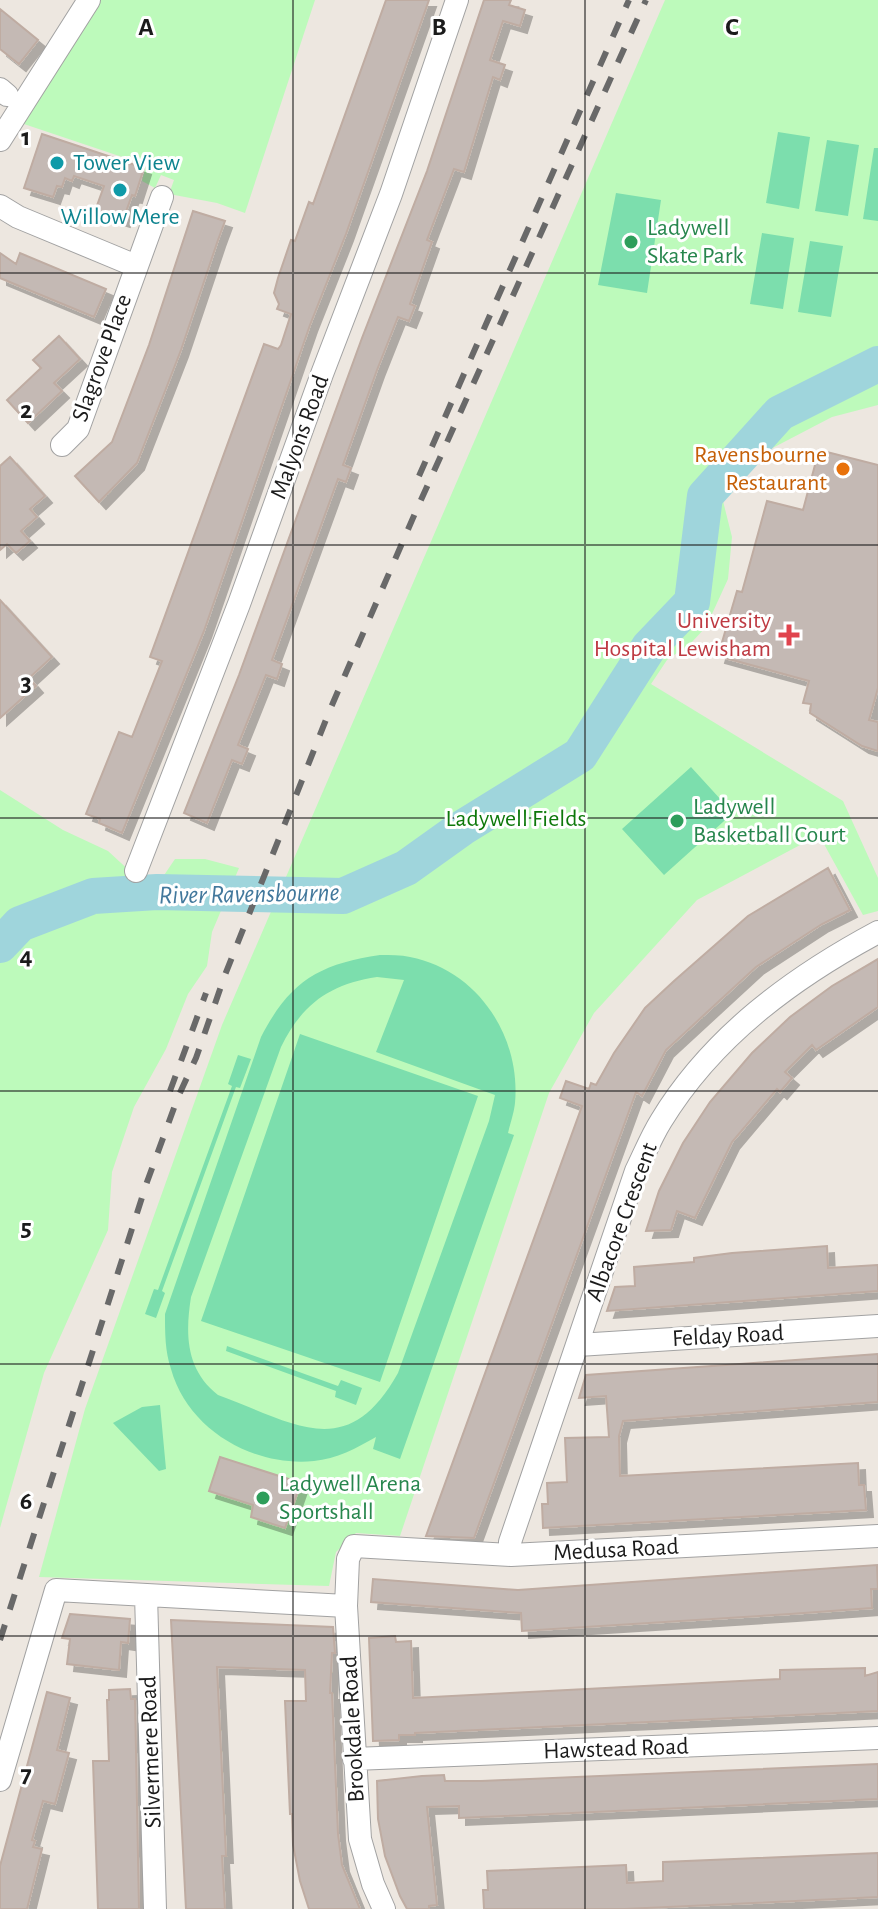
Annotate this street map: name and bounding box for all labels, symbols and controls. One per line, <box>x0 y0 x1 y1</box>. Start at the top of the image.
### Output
text: A <box>138 14 154 40</box>
text: B <box>431 14 447 40</box>
text: C <box>725 14 739 40</box>
text: 1 <box>21 124 31 150</box>
place label: Tower View <box>73 151 180 175</box>
marker: Tower View <box>48 154 66 172</box>
marker: Willow Mere <box>111 181 129 199</box>
place label: Willow Mere <box>61 205 180 229</box>
place label: Ladywell Skate Park <box>647 216 743 268</box>
marker: Ladywell Skate Park <box>622 233 640 251</box>
street label: Slagrove Place <box>68 291 136 425</box>
street label: Malyons Road <box>266 372 334 502</box>
text: 2 <box>20 397 32 423</box>
place label: Ravensbourne Restaurant <box>694 443 827 495</box>
marker: Ravensbourne Restaurant <box>834 460 852 478</box>
place label: University Hospital Lewisham <box>594 609 771 661</box>
marker: University Hospital Lewisham <box>778 624 800 646</box>
text: 3 <box>20 670 32 696</box>
place label: Ladywell Basketball Court <box>693 795 846 847</box>
park label: Ladywell Fields <box>446 807 586 831</box>
marker: Ladywell Basketball Court <box>668 812 686 830</box>
water label: River Ravensbourne <box>158 879 340 909</box>
text: 4 <box>19 943 33 969</box>
street label: Albacore Crescent <box>582 1139 662 1304</box>
text: 5 <box>20 1215 32 1241</box>
street label: Felday Road <box>672 1321 784 1351</box>
place label: Ladywell Arena Sportshall <box>279 1472 421 1524</box>
text: 6 <box>20 1488 32 1514</box>
marker: Ladywell Arena Sportshall <box>254 1489 272 1507</box>
street label: Medusa Road <box>553 1535 679 1565</box>
street label: Brookdale Road <box>337 1655 369 1803</box>
street label: Silvermere Road <box>136 1675 166 1829</box>
street label: Hawstead Road <box>543 1734 689 1764</box>
text: 7 <box>20 1761 32 1787</box>

